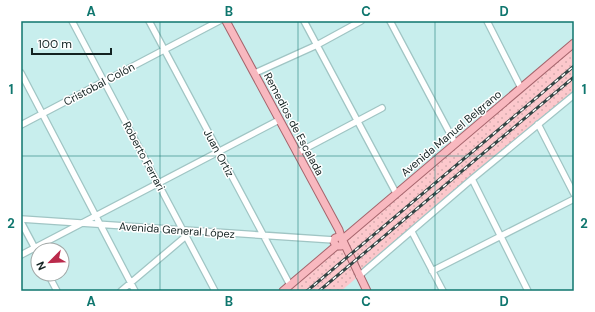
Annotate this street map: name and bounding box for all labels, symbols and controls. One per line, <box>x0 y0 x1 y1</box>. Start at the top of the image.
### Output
text: A <box>86 3 96 20</box>
text: B <box>225 3 233 20</box>
text: C <box>361 3 371 20</box>
text: D <box>499 3 509 20</box>
scale bar <box>32 30 111 56</box>
text: 100 m <box>38 36 72 52</box>
street label: Cristobal Colón <box>61 59 137 109</box>
street label: Remedios de Escalada <box>261 70 327 178</box>
text: 1 <box>9 81 13 98</box>
text: 1 <box>582 81 586 98</box>
street label: Avenida Manuel Belgrano <box>398 87 504 179</box>
street label: Roberto Ferrari <box>120 119 168 193</box>
street label: Juan Ortiz <box>201 127 237 179</box>
text: 2 <box>7 215 15 232</box>
text: 2 <box>580 215 588 232</box>
street label: Avenida General López <box>119 219 235 241</box>
north arrow <box>30 242 70 282</box>
text: N <box>33 260 49 273</box>
text: A <box>86 293 96 310</box>
text: B <box>225 293 233 310</box>
text: C <box>361 293 371 310</box>
text: D <box>499 293 509 310</box>

